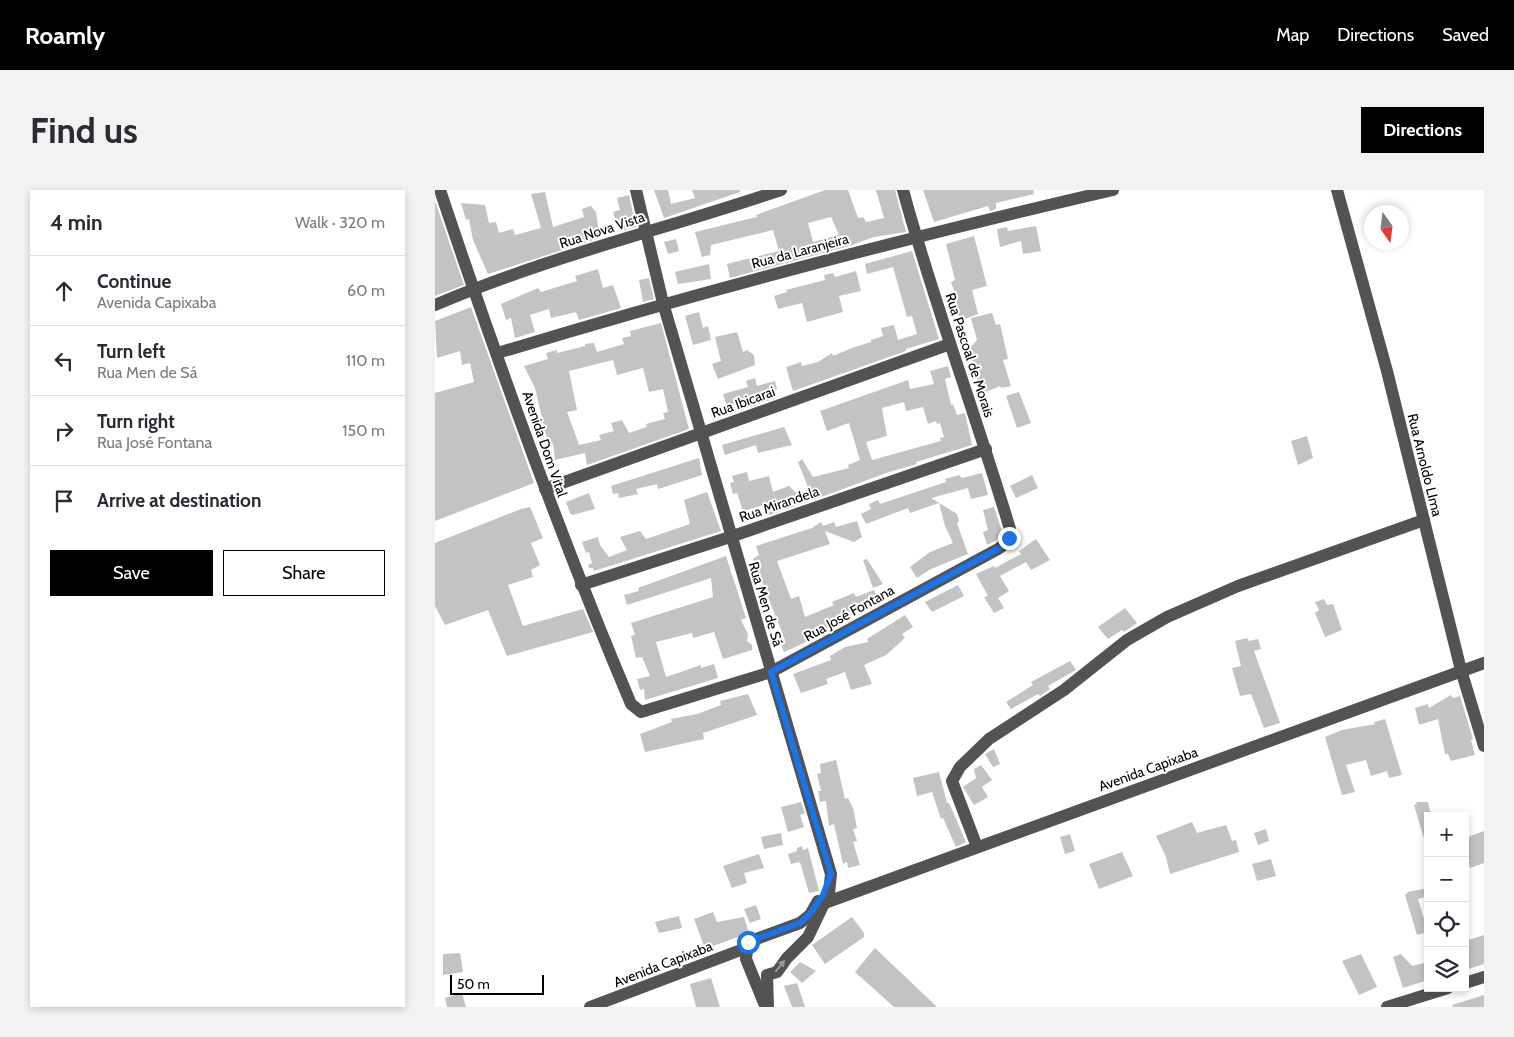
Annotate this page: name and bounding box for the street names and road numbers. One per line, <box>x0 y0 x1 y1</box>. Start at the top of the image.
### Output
street label: Rua Nova Vista <box>557 208 647 252</box>
street label: Rua da Laranjeira <box>749 229 851 273</box>
street label: Rua Pascoal de Morais <box>941 291 999 420</box>
street label: Rua Ibicarai <box>709 382 777 422</box>
street label: Avenida Dom Vital <box>518 389 572 500</box>
street label: Rua Arnoldo LIma <box>1404 412 1447 519</box>
street label: Rua Mirandela <box>737 482 822 526</box>
street label: Rua Men de Sá <box>745 559 788 649</box>
street label: Rua José Fontana <box>801 581 898 645</box>
street label: Avenida Capixaba <box>1096 743 1200 795</box>
street label: Avenida Capixaba <box>611 937 715 991</box>

